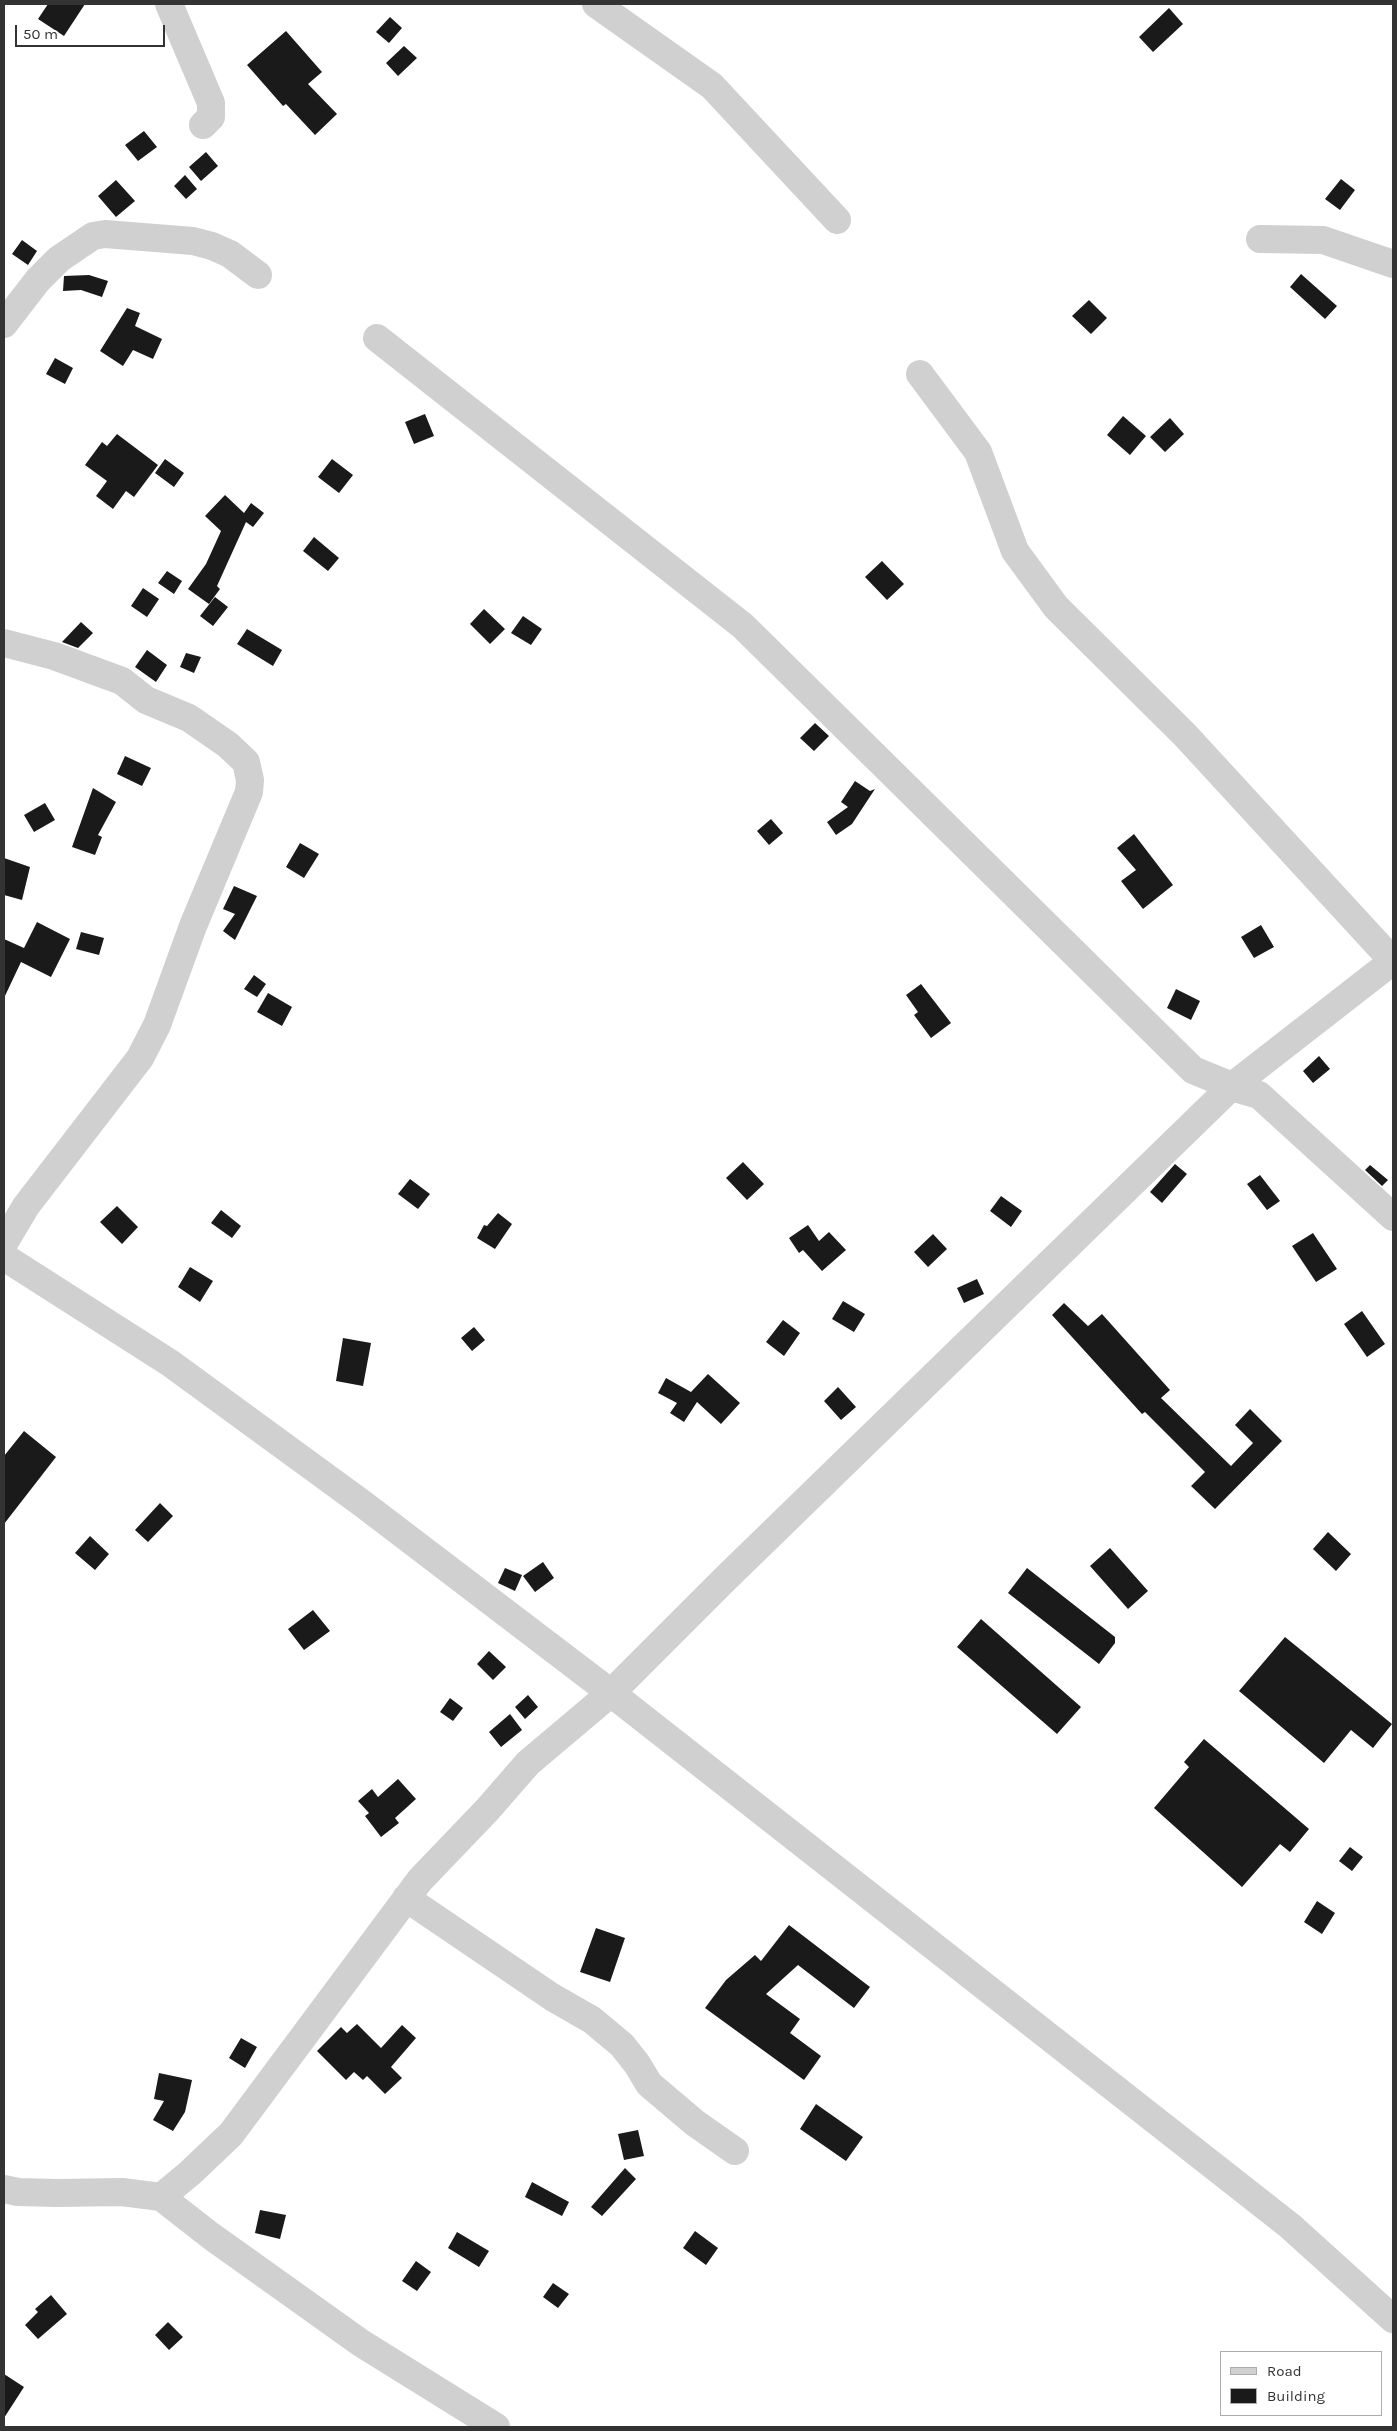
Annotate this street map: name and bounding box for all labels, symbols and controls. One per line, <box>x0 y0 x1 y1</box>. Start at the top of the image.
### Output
scale bar <box>18 15 168 47</box>
text: 50 m <box>23 25 58 43</box>
legend <box>1220 2351 1382 2416</box>
text: Road <box>1267 2362 1302 2380</box>
text: Building <box>1267 2387 1325 2405</box>

